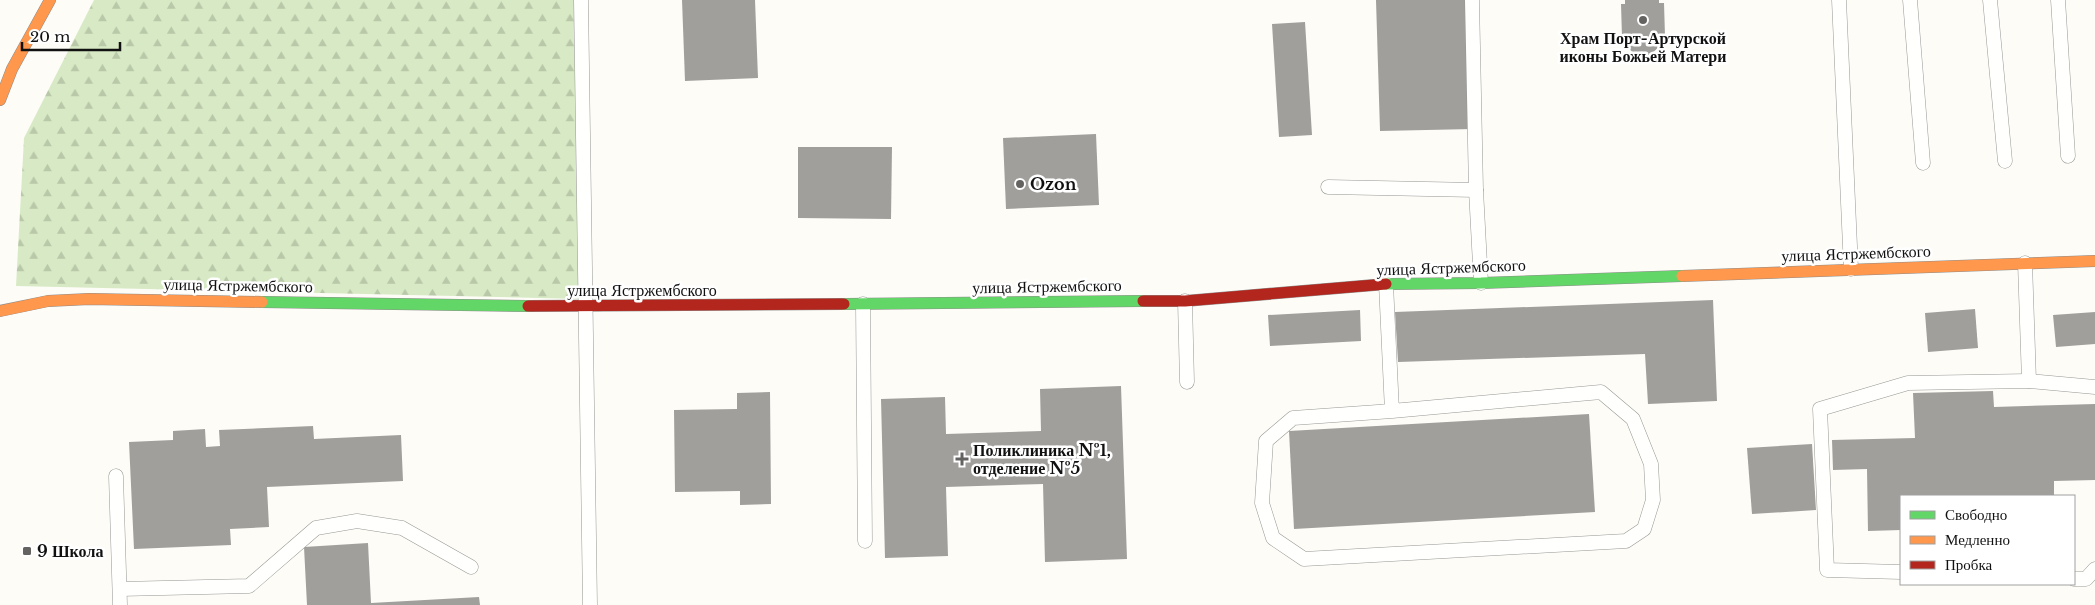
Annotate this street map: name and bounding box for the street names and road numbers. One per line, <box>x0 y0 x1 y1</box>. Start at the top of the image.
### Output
street label: улица Ястржембского <box>1781 240 1931 266</box>
street label: улица Ястржембского <box>1376 254 1526 280</box>
street label: улица Ястржембского <box>163 274 313 296</box>
street label: улица Ястржембского <box>972 275 1122 297</box>
street label: улица Ястржембского <box>567 280 717 300</box>

